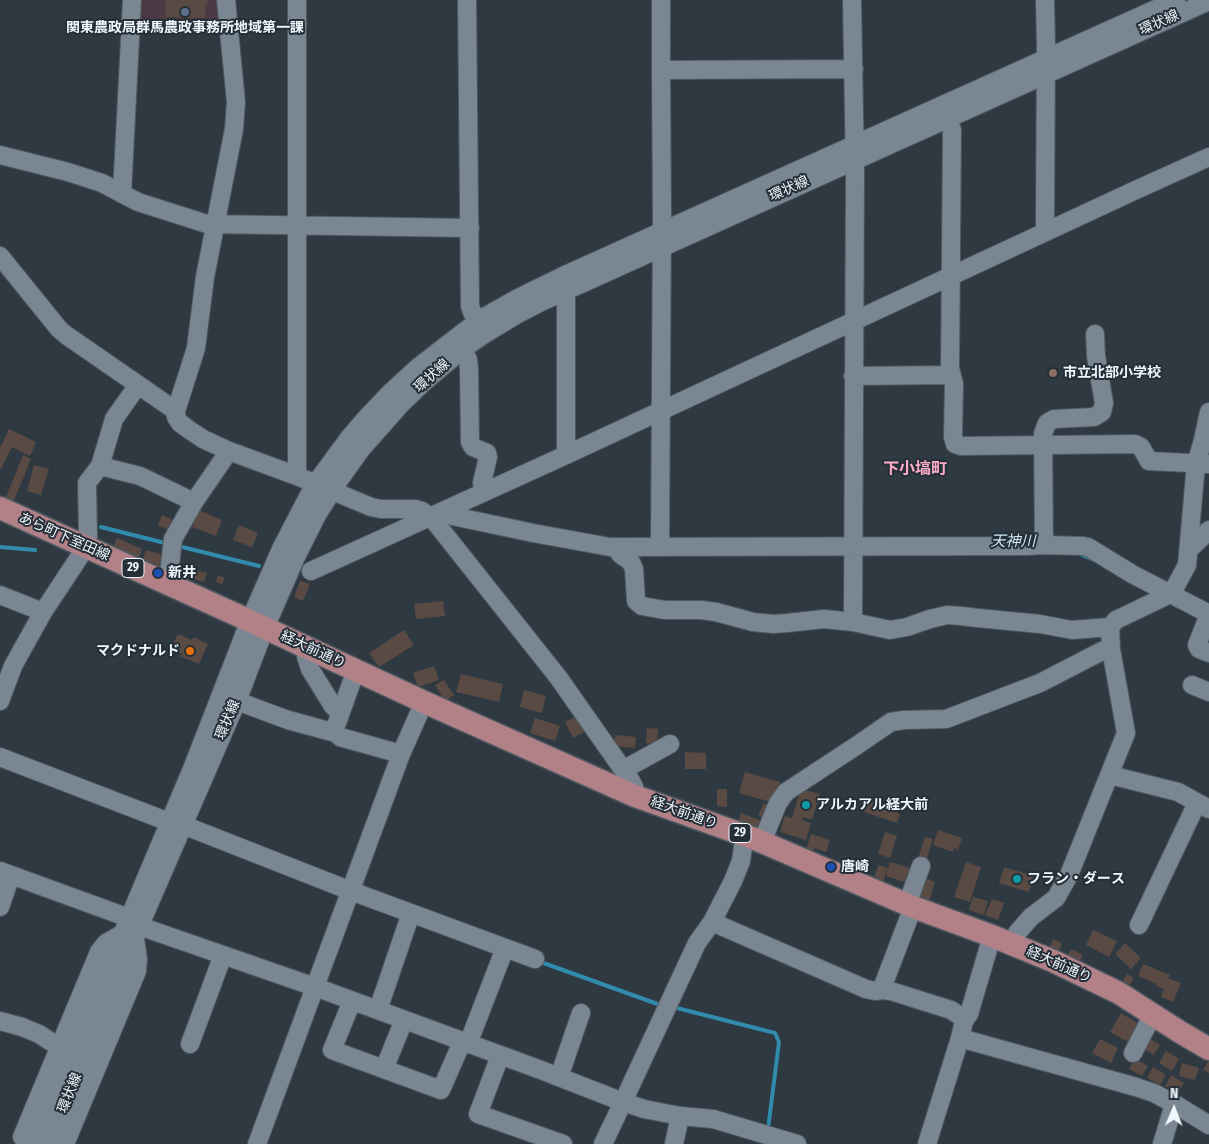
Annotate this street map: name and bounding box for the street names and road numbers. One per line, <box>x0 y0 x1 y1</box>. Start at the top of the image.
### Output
street label: 環状線 <box>1136 7 1182 39</box>
street label: 環状線 <box>766 173 812 205</box>
street label: 環状線 <box>411 356 453 396</box>
street label: あら町下室田線 <box>16 509 112 565</box>
road number: 29 <box>122 558 144 578</box>
street label: 経大前通り <box>278 628 348 672</box>
street label: 環状線 <box>212 697 244 743</box>
street label: 経大前通り <box>648 793 720 833</box>
road number: 29 <box>729 824 751 842</box>
street label: 経大前通り <box>1024 943 1094 987</box>
street label: 環状線 <box>54 1070 86 1116</box>

